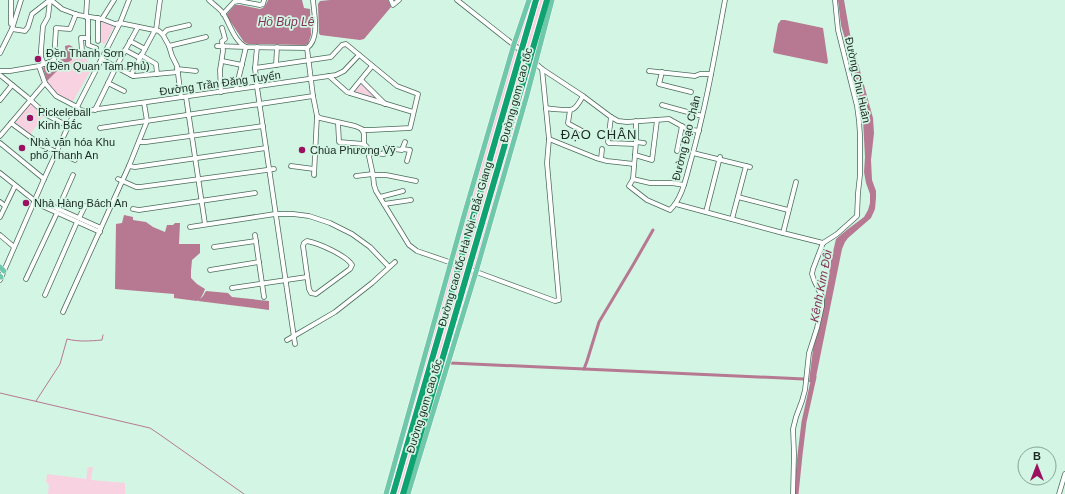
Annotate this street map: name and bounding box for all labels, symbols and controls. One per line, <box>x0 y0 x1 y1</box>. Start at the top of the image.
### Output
water label: Hồ Búp Lê <box>258 15 315 29</box>
street label: Đường Chu Huân <box>843 36 873 124</box>
street label: Đường gom cao tốc <box>498 46 535 144</box>
place label: Đền Thanh Sơn (Đền Quan Tam Phủ) <box>46 47 150 72</box>
marker: Đền Thanh Sơn (Đền Quan Tam Phủ) <box>33 54 43 64</box>
street label: Đường Trần Đăng Tuyển <box>159 69 281 97</box>
street label: Đường Đạo Chân <box>670 94 702 182</box>
place label: Pickeleball Kinh Bắc <box>38 106 91 131</box>
marker: Pickeleball Kinh Bắc <box>25 113 35 123</box>
district label: ĐẠO CHÂN <box>561 127 637 142</box>
place label: Nhà văn hóa Khu phố Thanh An <box>30 136 115 161</box>
marker: Nhà văn hóa Khu phố Thanh An <box>17 143 27 153</box>
place label: Chùa Phương Vỹ <box>310 144 396 156</box>
marker: Chùa Phương Vỹ <box>297 145 307 155</box>
street label: Đường cao tốc Hà Nội - Bắc Giang <box>436 160 494 328</box>
place label: Nhà Hàng Bách An <box>34 197 128 209</box>
marker: Nhà Hàng Bách An <box>21 198 31 208</box>
water label: Kênh Kim Đôi <box>807 248 835 323</box>
street label: Đường gom cao tốc <box>404 357 444 454</box>
north arrow <box>1017 446 1057 486</box>
text: B <box>1033 450 1041 462</box>

